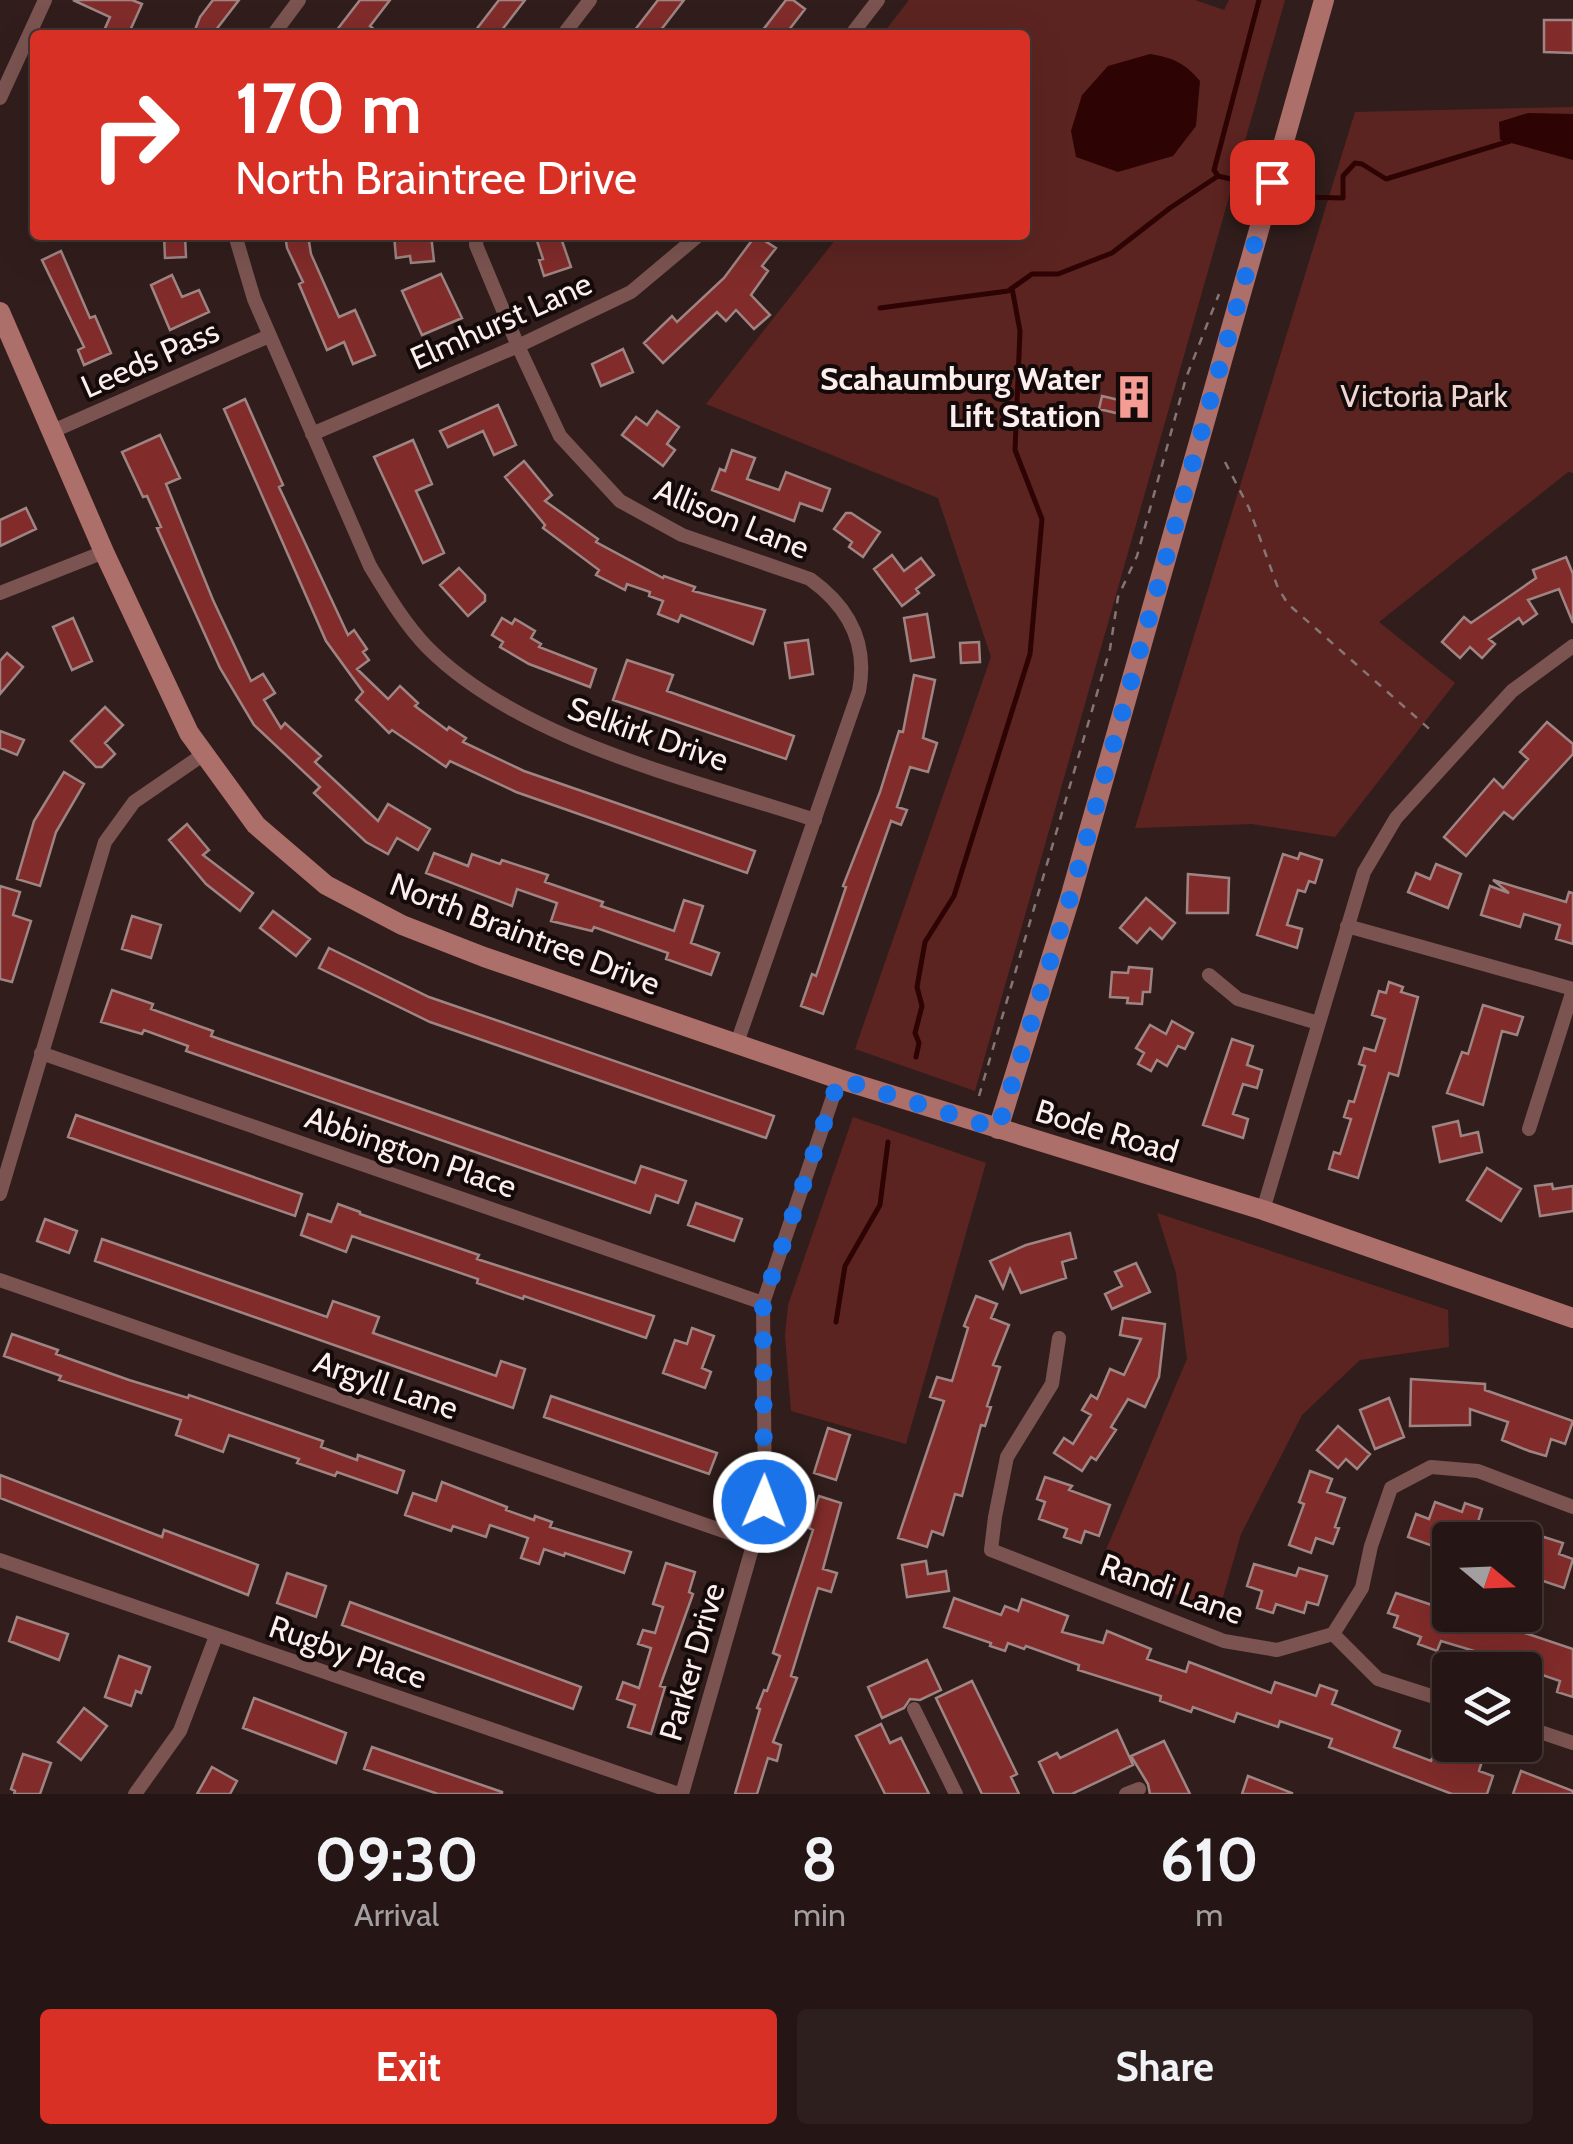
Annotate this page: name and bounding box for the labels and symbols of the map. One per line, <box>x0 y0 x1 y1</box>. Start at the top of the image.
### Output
pin <box>1230 140 1315 225</box>
street label: Elmhurst Lane <box>404 263 598 378</box>
street label: Leeds Pass <box>75 311 225 406</box>
place label: Scahaumburg Water Lift Station <box>820 359 1101 435</box>
building icon: Scahaumburg Water Lift Station <box>1110 373 1158 421</box>
park label: Victoria Park <box>1340 376 1508 415</box>
street label: Allison Lane <box>649 470 815 567</box>
street label: Selkirk Drive <box>563 688 734 779</box>
street label: North Braintree Drive <box>385 864 666 1003</box>
street label: Bode Road <box>1031 1090 1183 1171</box>
street label: Abbington Place <box>300 1097 522 1206</box>
street label: Argyll Lane <box>309 1342 463 1427</box>
position arrow <box>712 1450 816 1554</box>
north arrow <box>1432 1522 1542 1632</box>
street label: Randi Lane <box>1095 1545 1249 1632</box>
street label: Parker Drive <box>650 1578 733 1745</box>
street label: Rugby Place <box>264 1606 432 1697</box>

